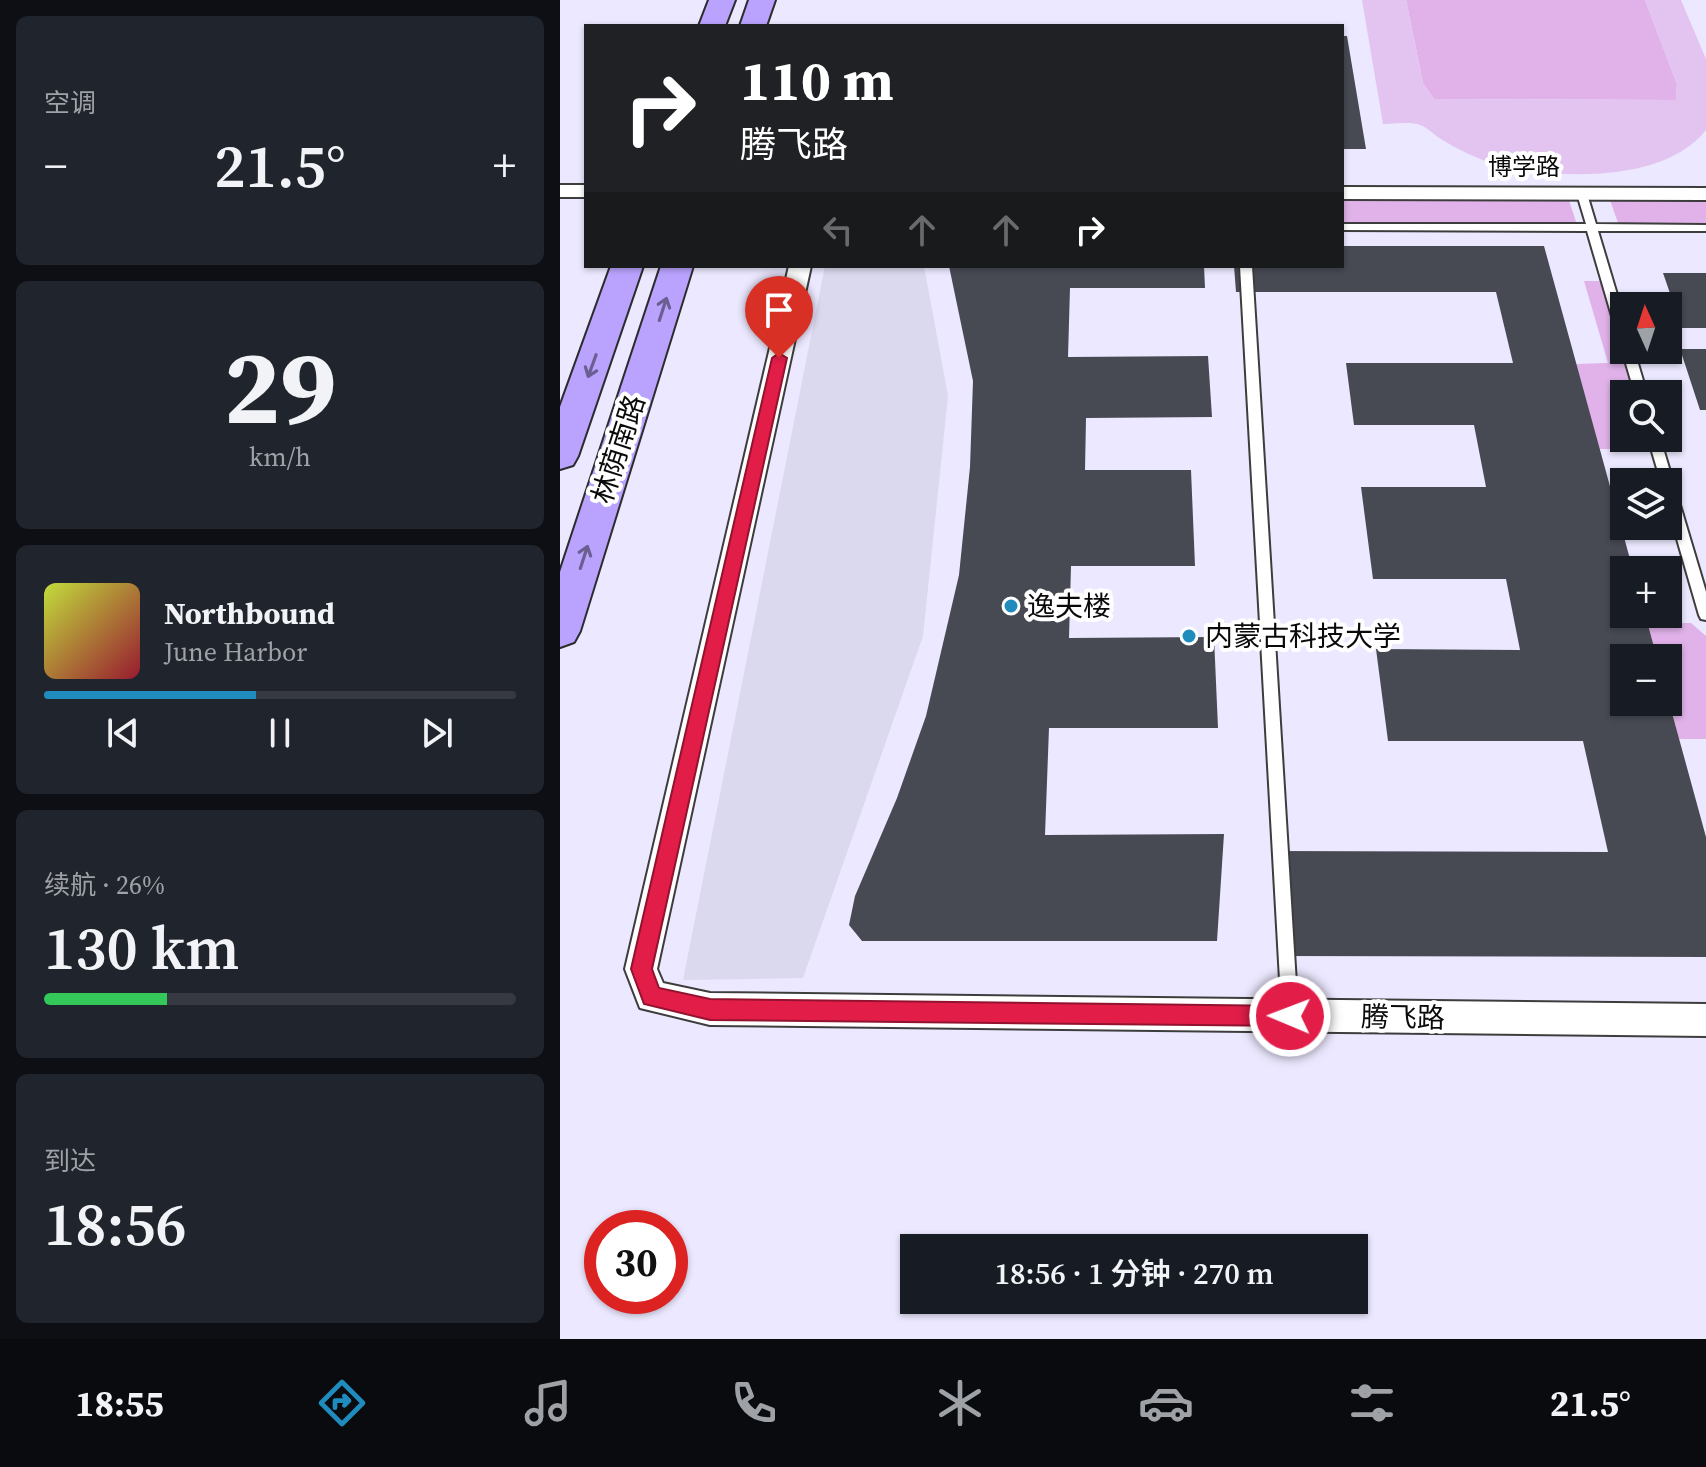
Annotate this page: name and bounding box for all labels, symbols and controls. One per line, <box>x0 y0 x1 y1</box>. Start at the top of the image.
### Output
text: 110 m <box>740 42 894 119</box>
icon: right <box>608 56 712 160</box>
text: 空调 <box>44 85 96 121</box>
text: 腾飞路 <box>740 120 848 169</box>
text: 21.5° <box>214 125 346 207</box>
text: − <box>44 135 67 196</box>
text: + <box>493 135 516 196</box>
street label: 博学路 <box>1488 150 1560 183</box>
icon: left <box>816 208 860 252</box>
icon: ahead <box>900 208 944 252</box>
icon: ahead <box>984 208 1028 252</box>
icon: right <box>1068 208 1112 252</box>
pin <box>745 276 813 358</box>
icon: arrive <box>757 288 801 332</box>
north arrow <box>1610 292 1682 364</box>
map controls <box>1610 292 1682 716</box>
one-way arrow <box>657 297 671 322</box>
text: 29 <box>224 315 336 458</box>
one-way arrow <box>583 353 598 378</box>
button: search <box>1610 380 1682 452</box>
street label: 林荫南路 <box>583 390 653 508</box>
text: km/h <box>249 439 311 475</box>
button: layers <box>1610 468 1682 540</box>
one-way arrow <box>577 544 592 569</box>
button: + <box>1610 556 1682 628</box>
place label: 逸夫楼 <box>1027 587 1111 625</box>
text: Northbound <box>164 593 335 634</box>
marker: 逸夫楼 <box>1002 597 1020 615</box>
place label: 内蒙古科技大学 <box>1205 617 1401 655</box>
marker: 内蒙古科技大学 <box>1180 627 1198 645</box>
text: June Harbor <box>164 634 307 670</box>
button: − <box>1610 644 1682 716</box>
icon: previous <box>101 711 145 755</box>
icon: pause <box>258 711 302 755</box>
icon: next <box>415 711 459 755</box>
text: 续航 · 26% <box>44 867 165 903</box>
text: 130 km <box>44 907 240 989</box>
position arrow <box>1248 974 1332 1058</box>
street label: 腾飞路 <box>1361 997 1445 1037</box>
text: 到达 <box>44 1143 96 1179</box>
text: 18:56 <box>44 1183 187 1265</box>
speed limit sign: 30 <box>584 1210 688 1314</box>
text: 18:56 · 1 分钟 · 270 m <box>994 1253 1274 1294</box>
icon: directions <box>314 1375 370 1431</box>
icon: music <box>520 1375 576 1431</box>
icon: phone <box>726 1375 782 1431</box>
icon: climate <box>932 1375 988 1431</box>
icon: car <box>1138 1375 1194 1431</box>
icon: filters <box>1344 1375 1400 1431</box>
text: 18:55 <box>75 1379 164 1428</box>
text: 21.5° <box>1550 1379 1631 1428</box>

